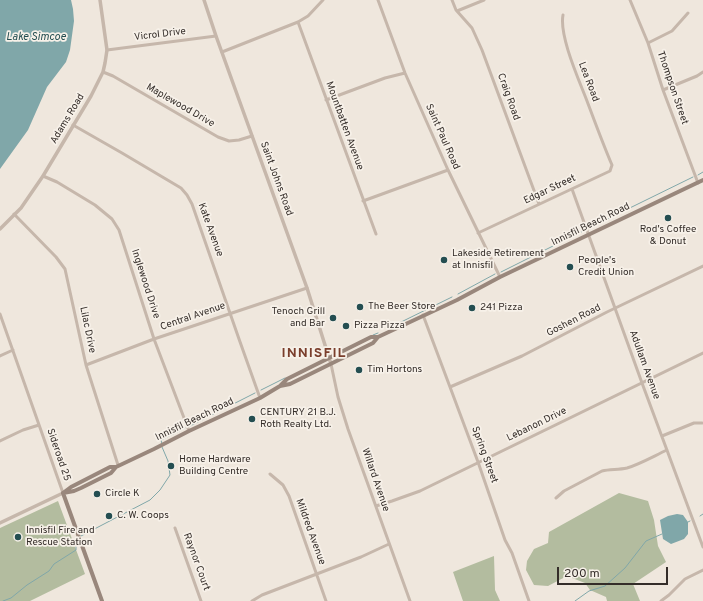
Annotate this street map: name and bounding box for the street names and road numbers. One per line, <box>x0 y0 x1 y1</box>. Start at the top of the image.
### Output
street label: Vicrol Drive <box>133 26 187 44</box>
street label: Thompson Street <box>654 50 690 126</box>
street label: Lea Road <box>575 60 601 104</box>
street label: Craig Road <box>494 72 522 122</box>
street label: Mountbatten Avenue <box>322 80 366 172</box>
street label: Maplewood Drive <box>144 82 216 130</box>
street label: Adams Road <box>48 92 88 146</box>
street label: Saint Paul Road <box>422 102 462 172</box>
street label: Saint Johns Road <box>257 140 295 218</box>
street label: Edgar Street <box>522 173 578 207</box>
street label: Kate Avenue <box>195 201 225 259</box>
street label: Innisfil Beach Road <box>550 201 632 249</box>
street label: Inglewood Drive <box>128 248 162 320</box>
street label: Central Avenue <box>159 300 227 334</box>
street label: Goshen Road <box>545 302 603 340</box>
street label: Lilac Drive <box>76 306 98 354</box>
street label: Adullam Avenue <box>626 329 662 401</box>
street label: Innisfil Beach Road <box>154 396 236 444</box>
street label: Lebanon Drive <box>505 405 569 445</box>
street label: Spring Street <box>468 425 500 485</box>
street label: Sideroad 25 <box>43 427 73 483</box>
street label: Willard Avenue <box>358 447 392 513</box>
street label: Mildred Avenue <box>292 497 328 567</box>
street label: Raynor Court <box>180 532 212 592</box>

